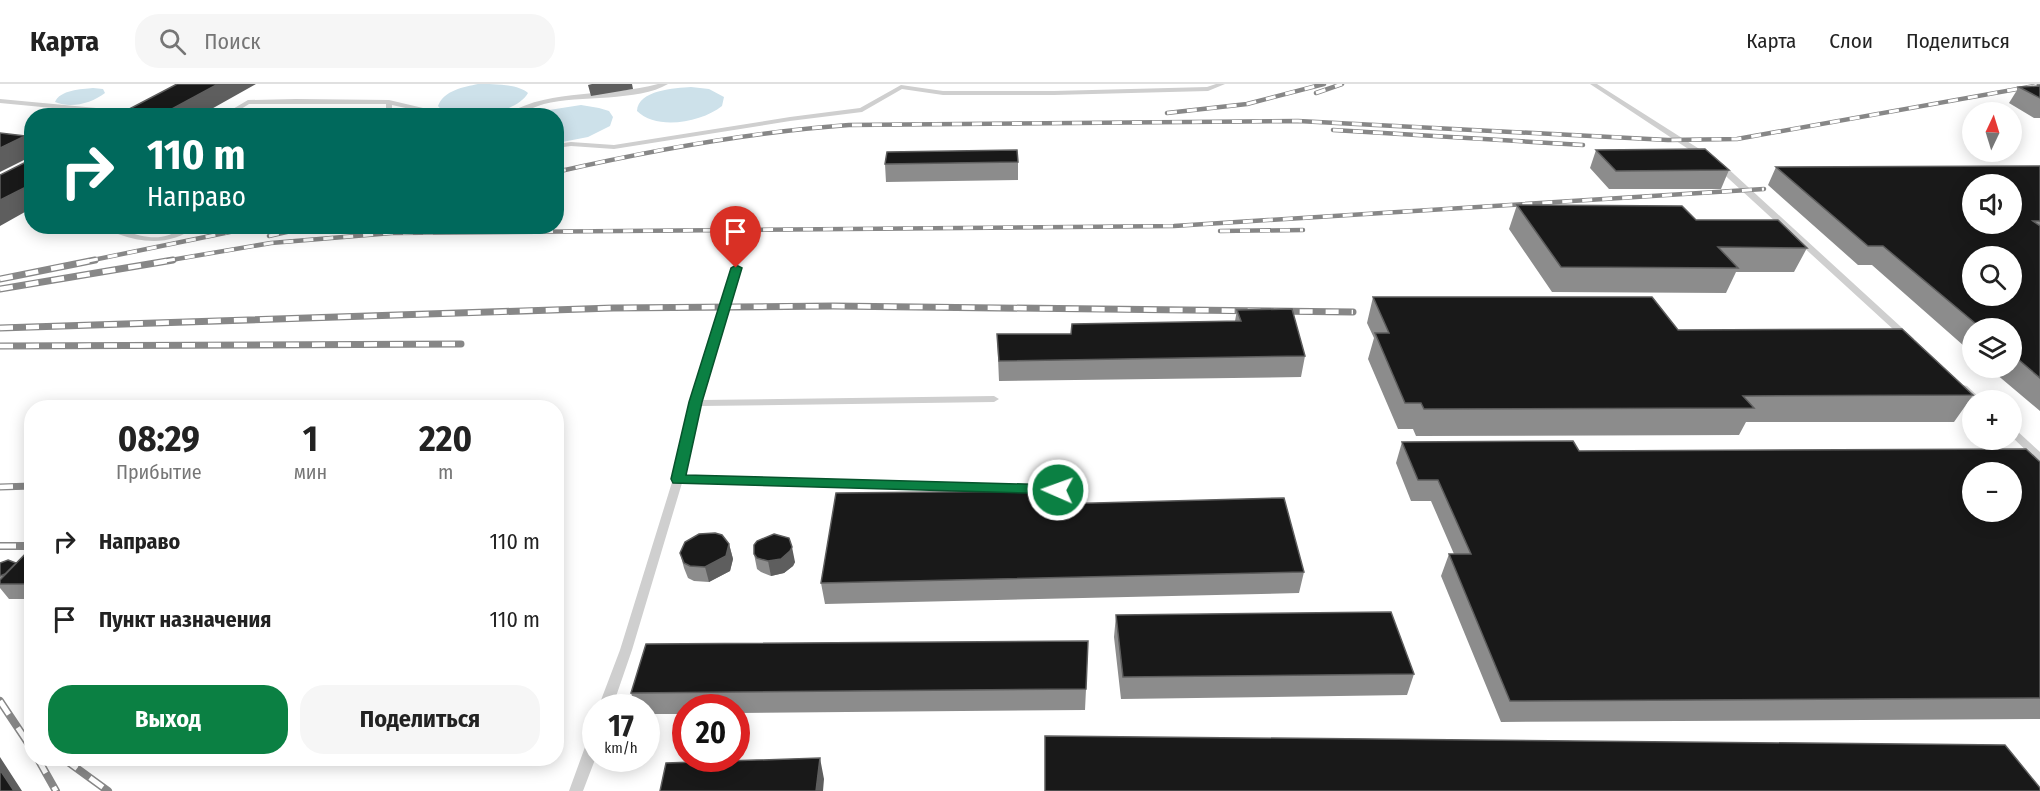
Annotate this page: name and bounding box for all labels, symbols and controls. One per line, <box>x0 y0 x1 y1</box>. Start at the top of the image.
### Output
search box <box>135 14 555 68</box>
text: Карта <box>30 25 99 58</box>
icon: search <box>156 25 189 58</box>
text: Поиск <box>204 28 261 55</box>
text: Карта <box>1746 28 1796 54</box>
text: Слои <box>1829 28 1873 54</box>
text: Поделиться <box>1906 28 2010 54</box>
north arrow <box>1962 102 2022 162</box>
map controls <box>1962 102 2022 522</box>
text: 110 m <box>147 130 246 180</box>
icon: right <box>48 132 126 210</box>
button: sound <box>1962 174 2022 234</box>
text: Направо <box>147 181 246 213</box>
pin <box>710 206 761 268</box>
icon: arrive <box>719 215 752 248</box>
button: search <box>1962 246 2022 306</box>
button: layers <box>1962 318 2022 378</box>
button: + <box>1962 390 2022 450</box>
text: 08:29 <box>118 417 200 461</box>
text: 1 <box>303 417 318 461</box>
text: 220 <box>419 417 472 461</box>
position arrow <box>1026 458 1090 522</box>
text: Прибытие <box>116 460 202 484</box>
text: мин <box>294 460 327 484</box>
text: m <box>438 460 453 484</box>
button: − <box>1962 462 2022 522</box>
icon: right <box>48 525 81 558</box>
text: Направо <box>99 528 180 555</box>
text: 110 m <box>490 528 540 555</box>
icon: arrive <box>48 603 81 636</box>
text: Пункт назначения <box>99 606 271 633</box>
text: 110 m <box>490 606 540 633</box>
button: Выход <box>48 685 288 754</box>
button: Поделиться <box>300 685 540 754</box>
speed limit sign: 20 <box>672 694 750 772</box>
text: 17 <box>608 708 634 744</box>
text: km/h <box>604 739 638 757</box>

